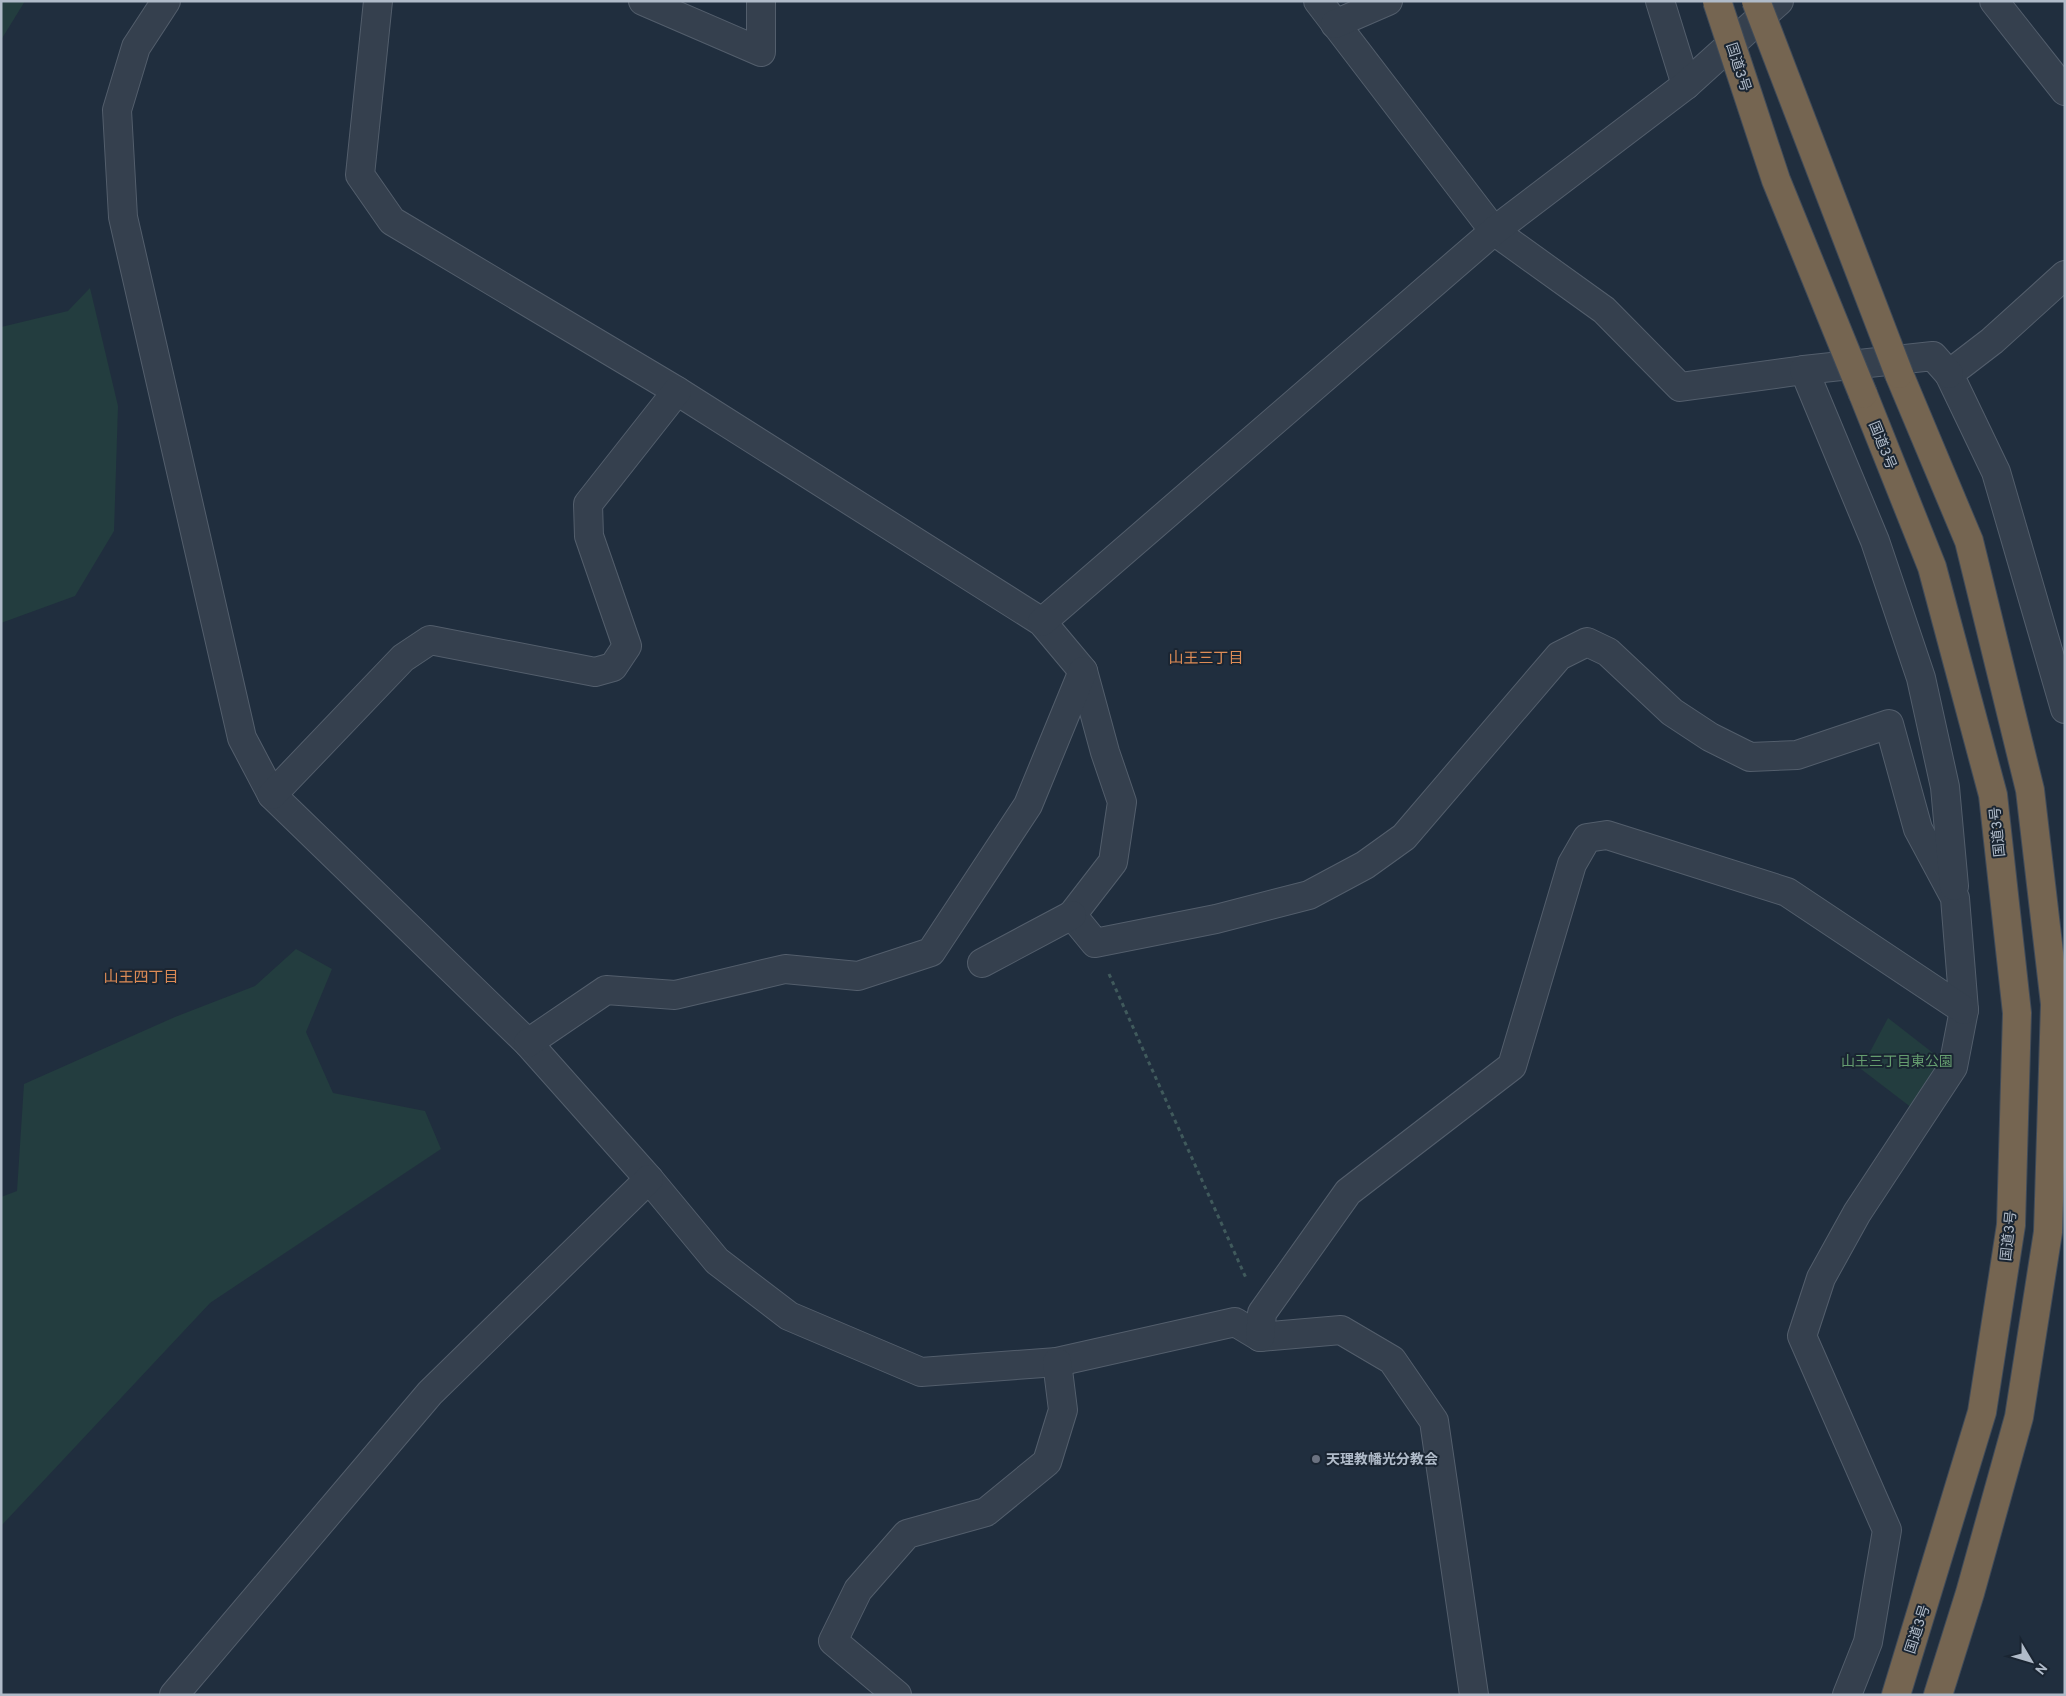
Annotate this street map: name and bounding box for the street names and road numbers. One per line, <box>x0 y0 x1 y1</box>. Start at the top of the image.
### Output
street label: 国道3号 <box>1722 41 1753 94</box>
street label: 国道3号 <box>1864 419 1899 472</box>
street label: 国道3号 <box>1987 806 2010 858</box>
street label: 国道3号 <box>1998 1210 2021 1262</box>
street label: 国道3号 <box>1903 1603 1934 1656</box>

